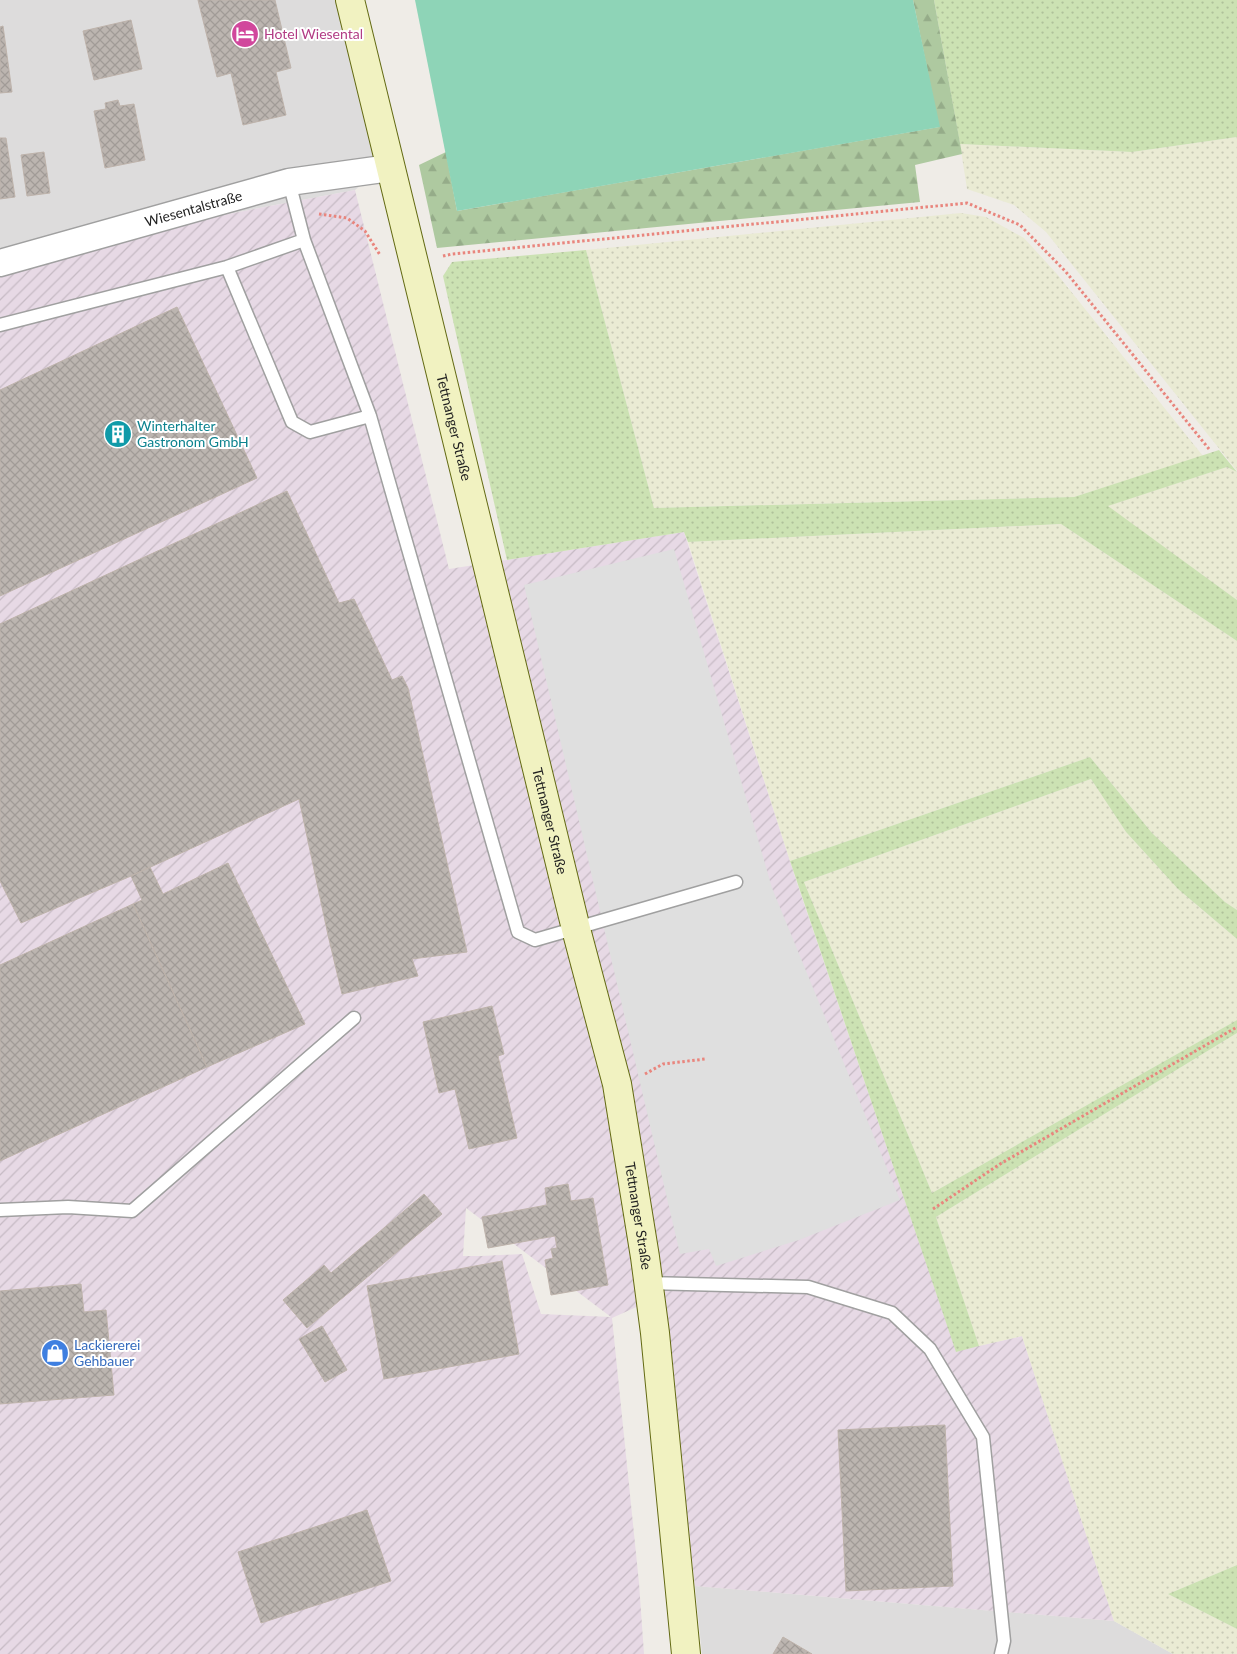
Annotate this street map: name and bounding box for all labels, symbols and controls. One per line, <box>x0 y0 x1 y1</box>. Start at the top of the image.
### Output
hotel icon: Hotel Wiesental <box>230 19 260 49</box>
place label: Hotel Wiesental <box>264 25 363 42</box>
street label: Wiesentalstraße <box>143 187 244 230</box>
street label: Tettnanger Straße <box>433 373 476 482</box>
place label: Winterhalter Gastronom GmbH <box>137 417 249 450</box>
building icon: Winterhalter Gastronom GmbH <box>103 419 133 449</box>
street label: Tettnanger Straße <box>529 766 571 876</box>
street label: Tettnanger Straße <box>622 1161 656 1271</box>
place label: Lackiererei Gehbauer <box>74 1336 140 1369</box>
shop icon: Lackiererei Gehbauer <box>40 1338 70 1368</box>

